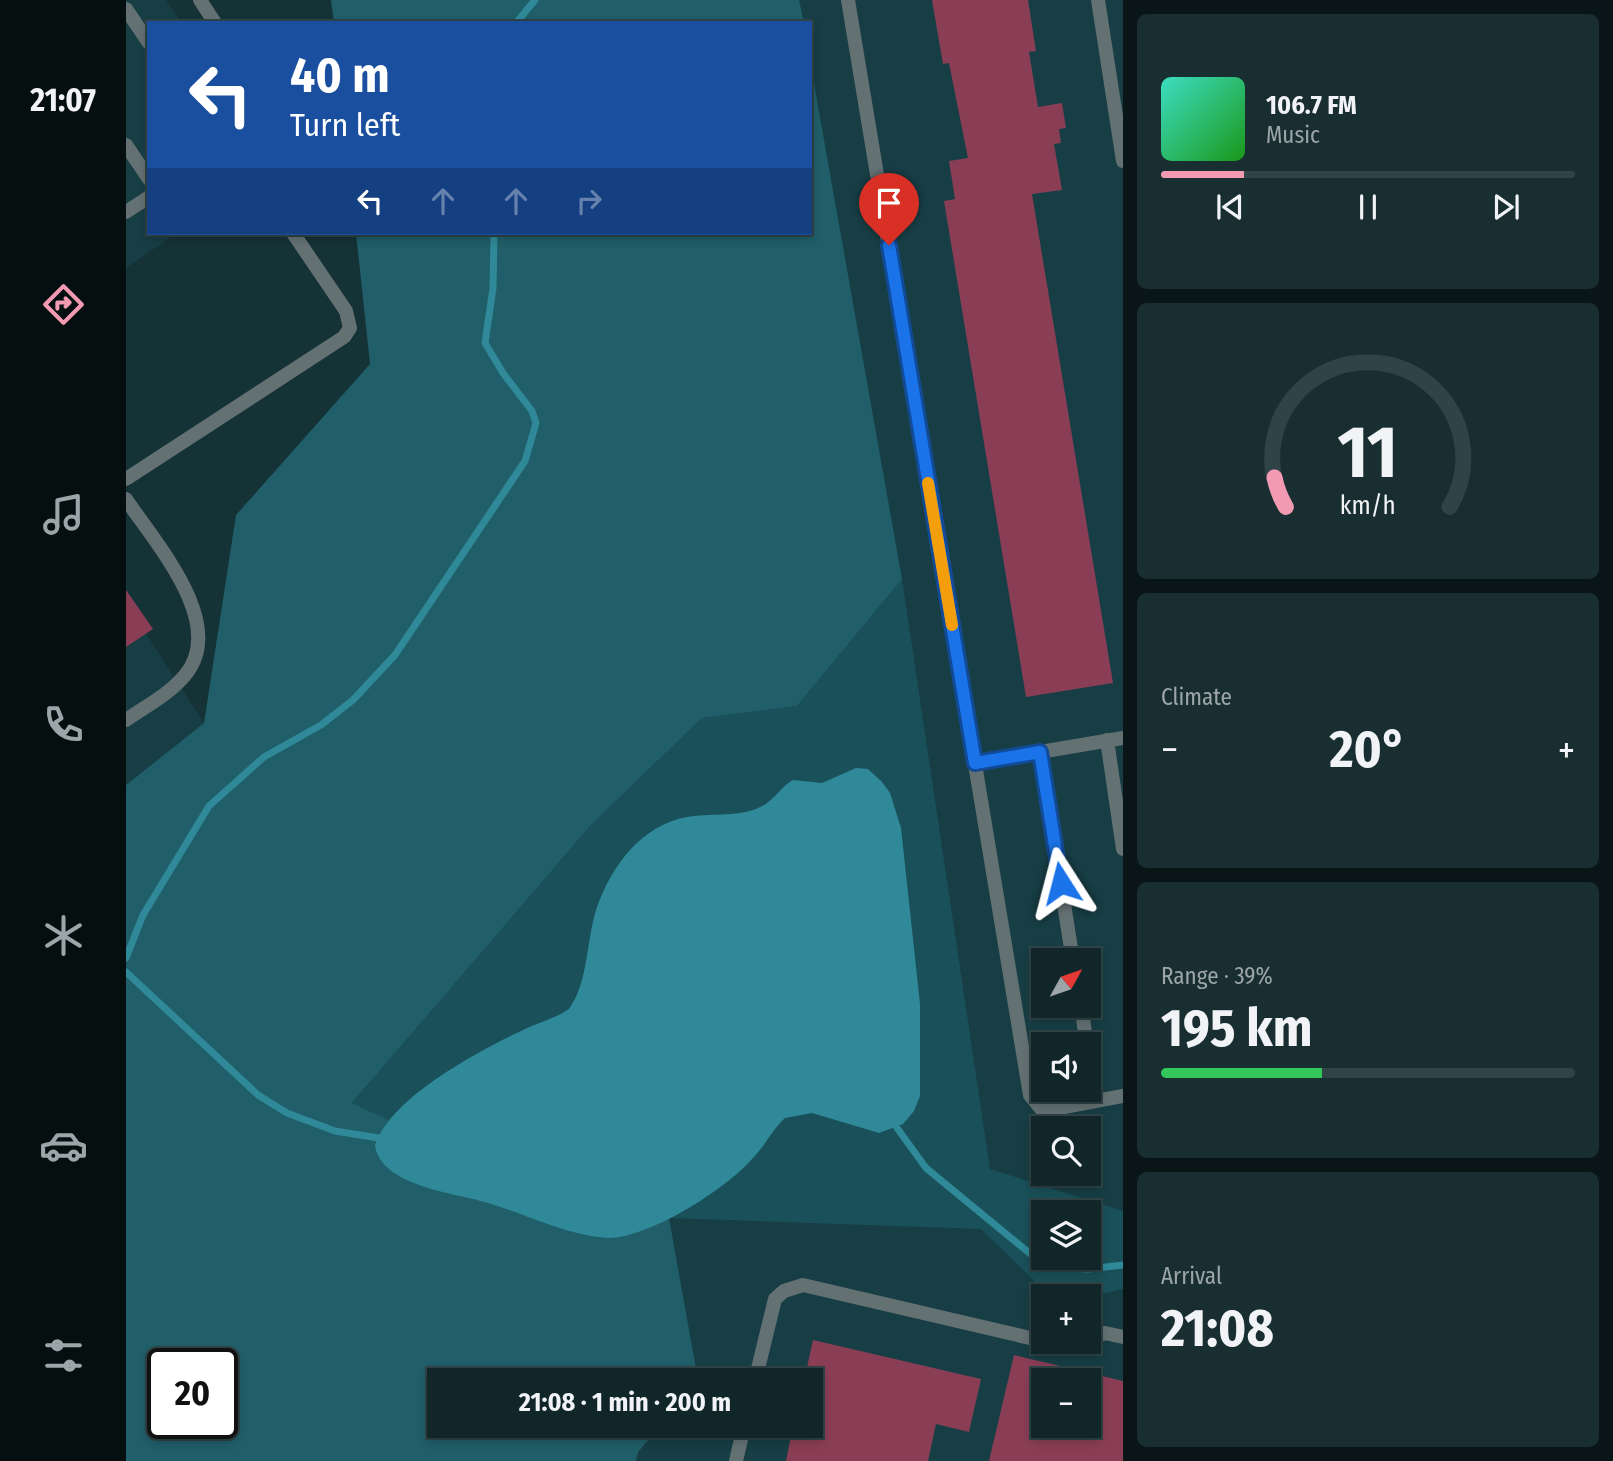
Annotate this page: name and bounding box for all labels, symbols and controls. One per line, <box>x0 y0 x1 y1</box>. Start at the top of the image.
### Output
text: 40 m <box>290 46 390 105</box>
icon: left <box>175 49 266 140</box>
text: 21:07 <box>30 81 96 119</box>
text: 106.7 FM <box>1266 90 1357 121</box>
text: Turn left <box>290 106 400 144</box>
text: Music <box>1266 121 1320 149</box>
pin <box>859 173 919 245</box>
icon: left <box>351 182 389 220</box>
icon: ahead <box>424 182 462 220</box>
icon: ahead <box>497 182 535 220</box>
icon: right <box>570 182 608 220</box>
icon: arrive <box>870 184 908 222</box>
icon: previous <box>1211 188 1249 226</box>
icon: pause <box>1349 188 1387 226</box>
icon: next <box>1487 188 1525 226</box>
icon: directions <box>39 280 88 329</box>
text: 11 <box>1338 410 1398 497</box>
icon: music <box>39 490 88 539</box>
text: km/h <box>1340 491 1396 521</box>
text: Climate <box>1161 683 1232 711</box>
icon: phone <box>39 700 88 749</box>
text: 20° <box>1330 718 1406 781</box>
text: − <box>1161 727 1178 773</box>
text: + <box>1558 727 1575 773</box>
position arrow <box>1024 846 1098 920</box>
icon: climate <box>39 911 88 960</box>
north arrow <box>1031 948 1101 1018</box>
map controls <box>1031 948 1101 1438</box>
text: Range · 39% <box>1161 962 1273 990</box>
text: 195 km <box>1161 997 1312 1060</box>
button: sound <box>1031 1032 1101 1102</box>
button: search <box>1031 1116 1101 1186</box>
icon: car <box>39 1121 88 1170</box>
button: layers <box>1031 1200 1101 1270</box>
text: Arrival <box>1161 1262 1222 1290</box>
button: + <box>1031 1284 1101 1354</box>
text: 21:08 <box>1161 1297 1274 1360</box>
icon: filters <box>39 1331 88 1380</box>
speed limit sign: 20 <box>147 1348 238 1439</box>
button: − <box>1031 1368 1101 1438</box>
text: 21:08 · 1 min · 200 m <box>519 1387 731 1418</box>

